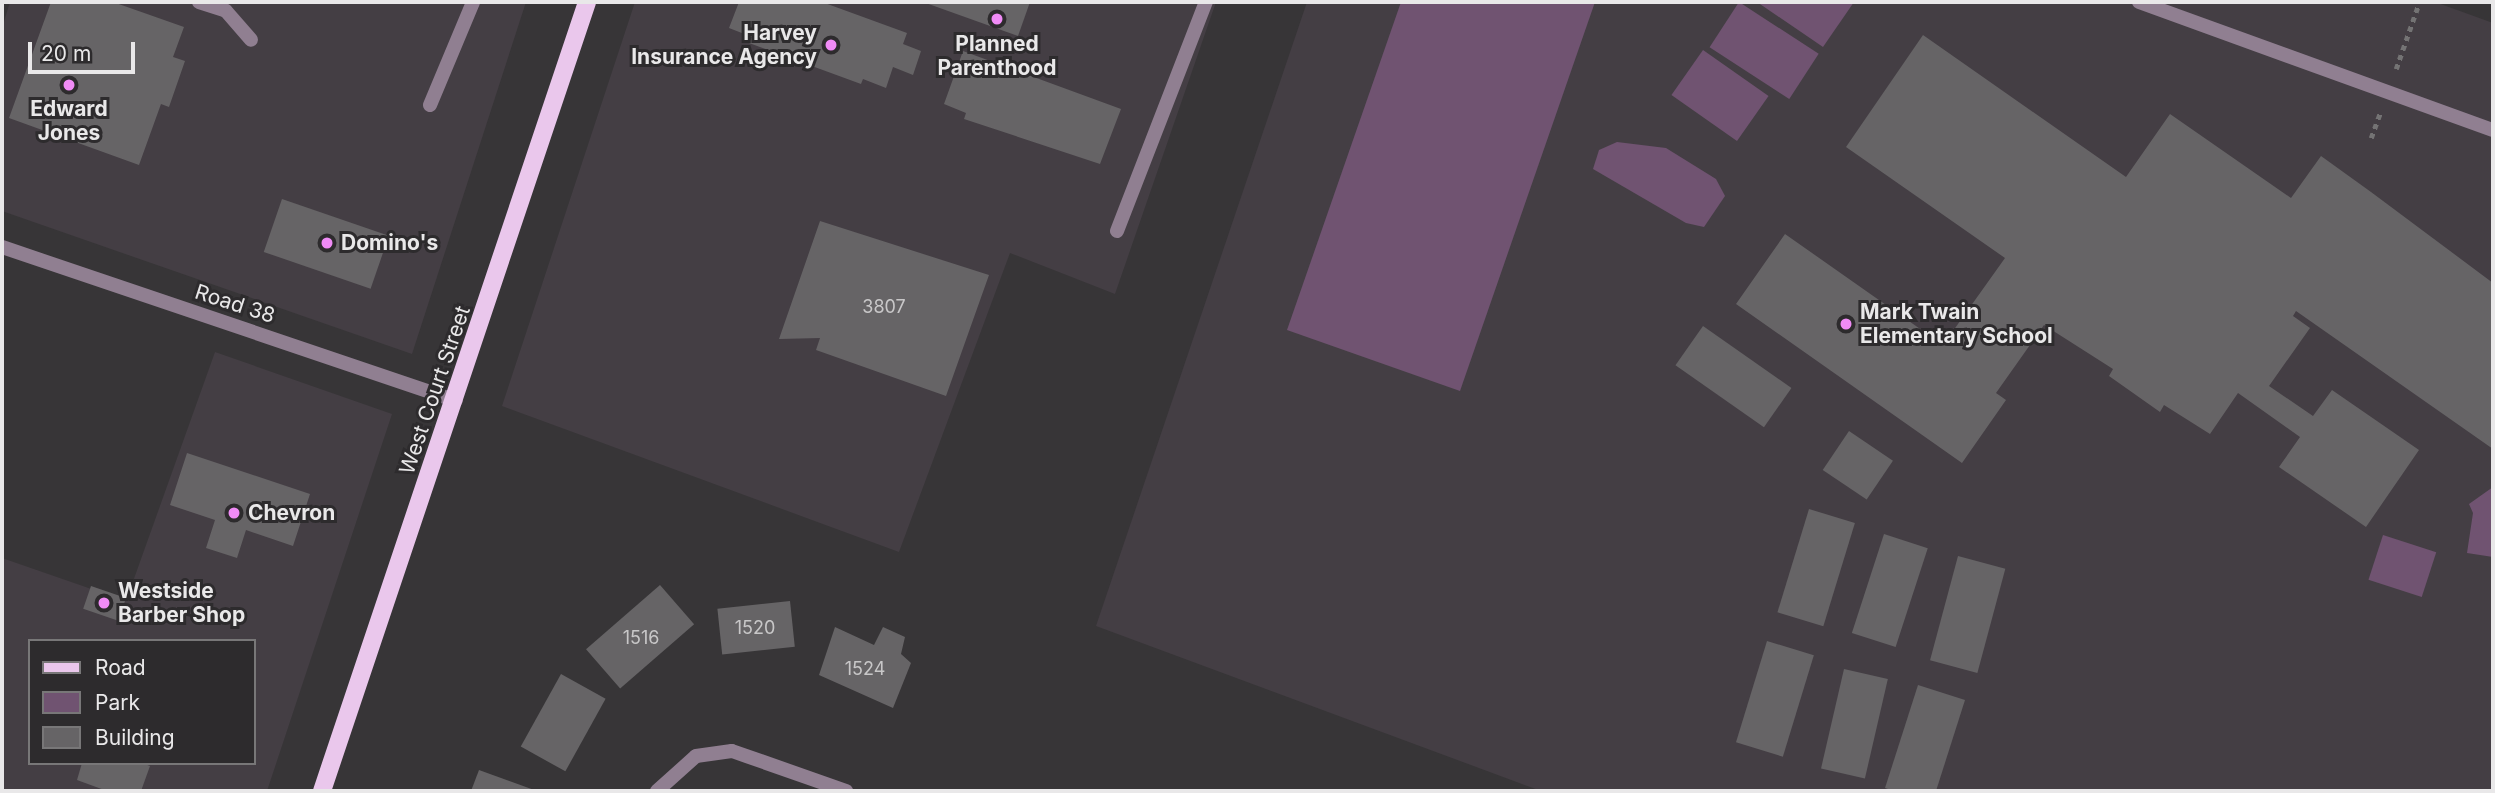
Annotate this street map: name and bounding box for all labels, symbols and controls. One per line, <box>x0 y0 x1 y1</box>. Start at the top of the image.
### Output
marker: Planned Parenthood <box>987 9 1007 29</box>
place label: Harvey Insurance Agency <box>631 20 817 70</box>
scale bar <box>32 28 138 72</box>
place label: Planned Parenthood <box>938 31 1056 81</box>
marker: Harvey Insurance Agency <box>823 37 839 53</box>
text: 20 m <box>41 41 91 66</box>
marker: Edward Jones <box>61 77 77 93</box>
place label: Edward Jones <box>30 96 108 146</box>
place label: Domino's <box>341 230 438 256</box>
marker: Domino's <box>319 235 335 251</box>
street label: Road 38 <box>192 279 278 329</box>
house number: 3807 <box>862 296 906 318</box>
place label: Mark Twain Elementary School <box>1860 299 2053 349</box>
street label: West Court Street <box>394 303 476 477</box>
marker: Mark Twain Elementary School <box>1838 316 1854 332</box>
place label: Chevron <box>248 500 335 526</box>
marker: Chevron <box>226 505 242 521</box>
place label: Westside Barber Shop <box>118 578 245 628</box>
marker: Westside Barber Shop <box>96 595 112 611</box>
house number: 1520 <box>735 617 775 639</box>
house number: 1516 <box>623 627 659 649</box>
legend <box>28 639 256 765</box>
text: Road <box>95 655 146 680</box>
house number: 1524 <box>845 658 885 680</box>
text: Park <box>95 690 140 715</box>
text: Building <box>95 725 175 750</box>

